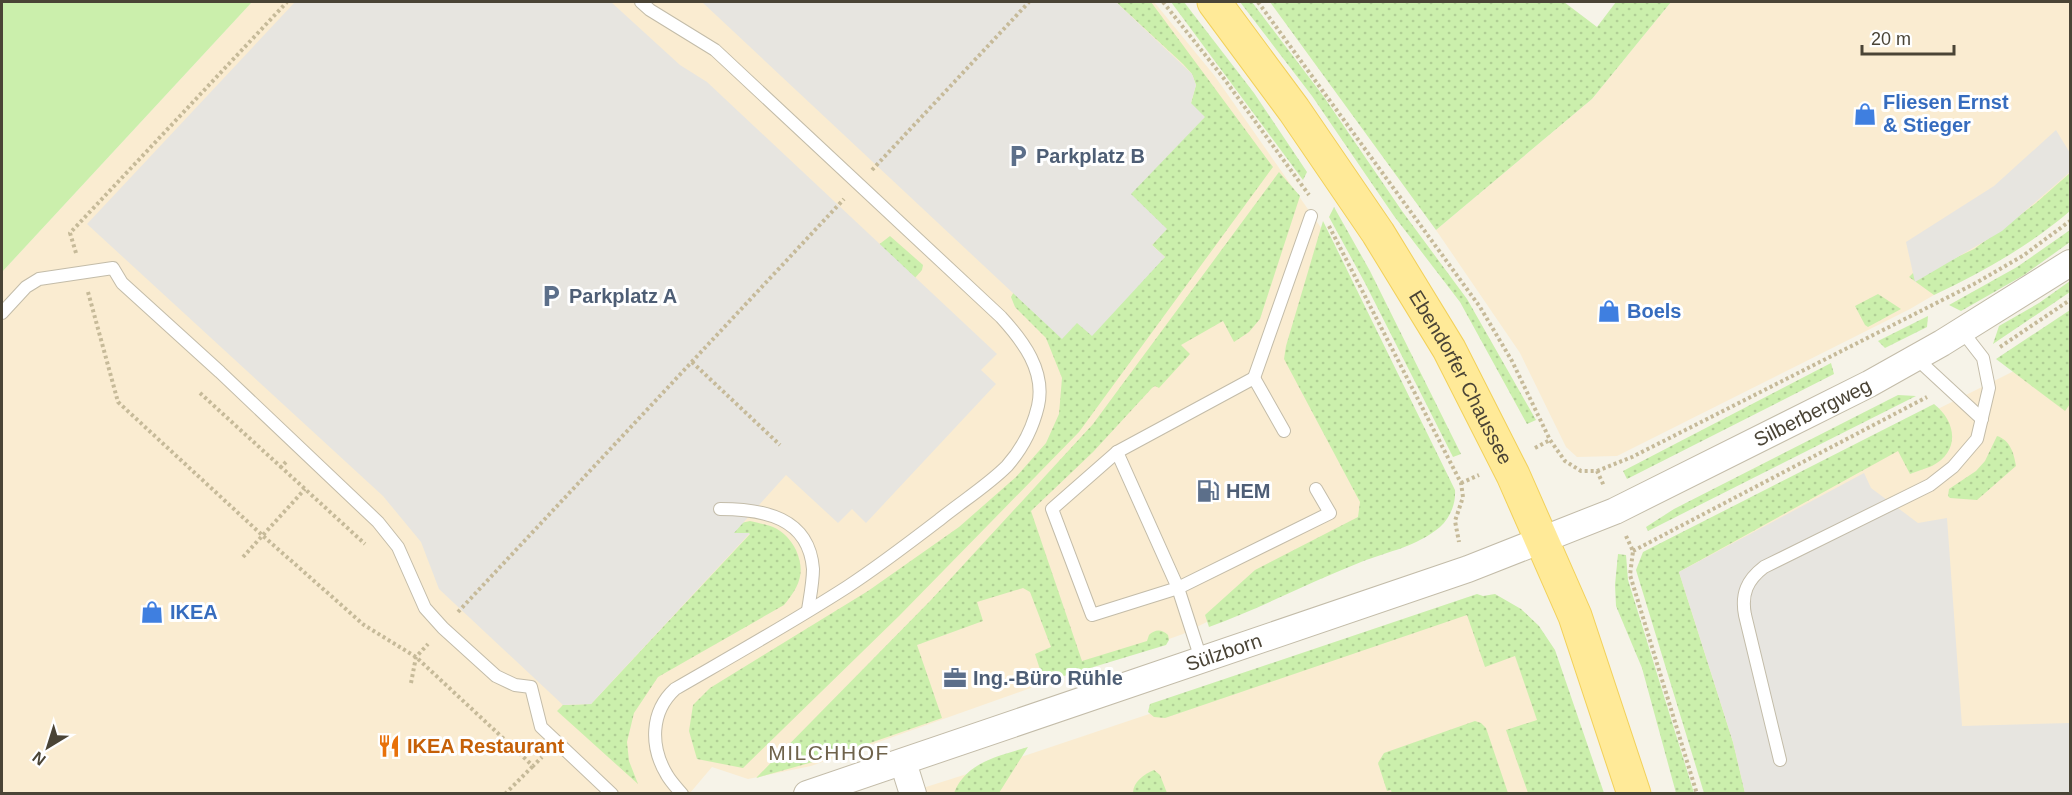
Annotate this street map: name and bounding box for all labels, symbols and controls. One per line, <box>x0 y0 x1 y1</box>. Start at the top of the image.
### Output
scale bar <box>1862 18 1954 56</box>
text: 20 m <box>1871 29 1911 49</box>
place label: Fliesen Ernst & Stieger <box>1883 91 2009 136</box>
shop icon: Fliesen Ernst & Stieger <box>1852 101 1878 127</box>
parking icon: Parkplatz B <box>1005 143 1031 169</box>
place label: Parkplatz B <box>1036 145 1145 167</box>
parking icon: Parkplatz A <box>538 283 564 309</box>
place label: Parkplatz A <box>569 285 677 307</box>
street label: Ebendorfer Chaussee <box>1405 286 1517 468</box>
shop icon: Boels <box>1596 298 1622 324</box>
place label: Boels <box>1627 300 1681 322</box>
street label: Silberbergweg <box>1750 374 1875 451</box>
fuel station icon: HEM <box>1195 478 1221 504</box>
place label: HEM <box>1226 480 1270 502</box>
shop icon: IKEA <box>139 599 165 625</box>
place label: IKEA <box>170 601 218 623</box>
street label: Sülzborn <box>1183 629 1264 675</box>
office icon: Ing.-Büro Rühle <box>942 665 968 691</box>
place label: Ing.-Büro Rühle <box>973 667 1123 689</box>
north arrow <box>18 717 78 777</box>
restaurant icon: IKEA Restaurant <box>376 733 402 759</box>
place label: IKEA Restaurant <box>407 735 564 757</box>
district label: MILCHHOF <box>768 741 890 764</box>
text: N <box>29 748 49 769</box>

